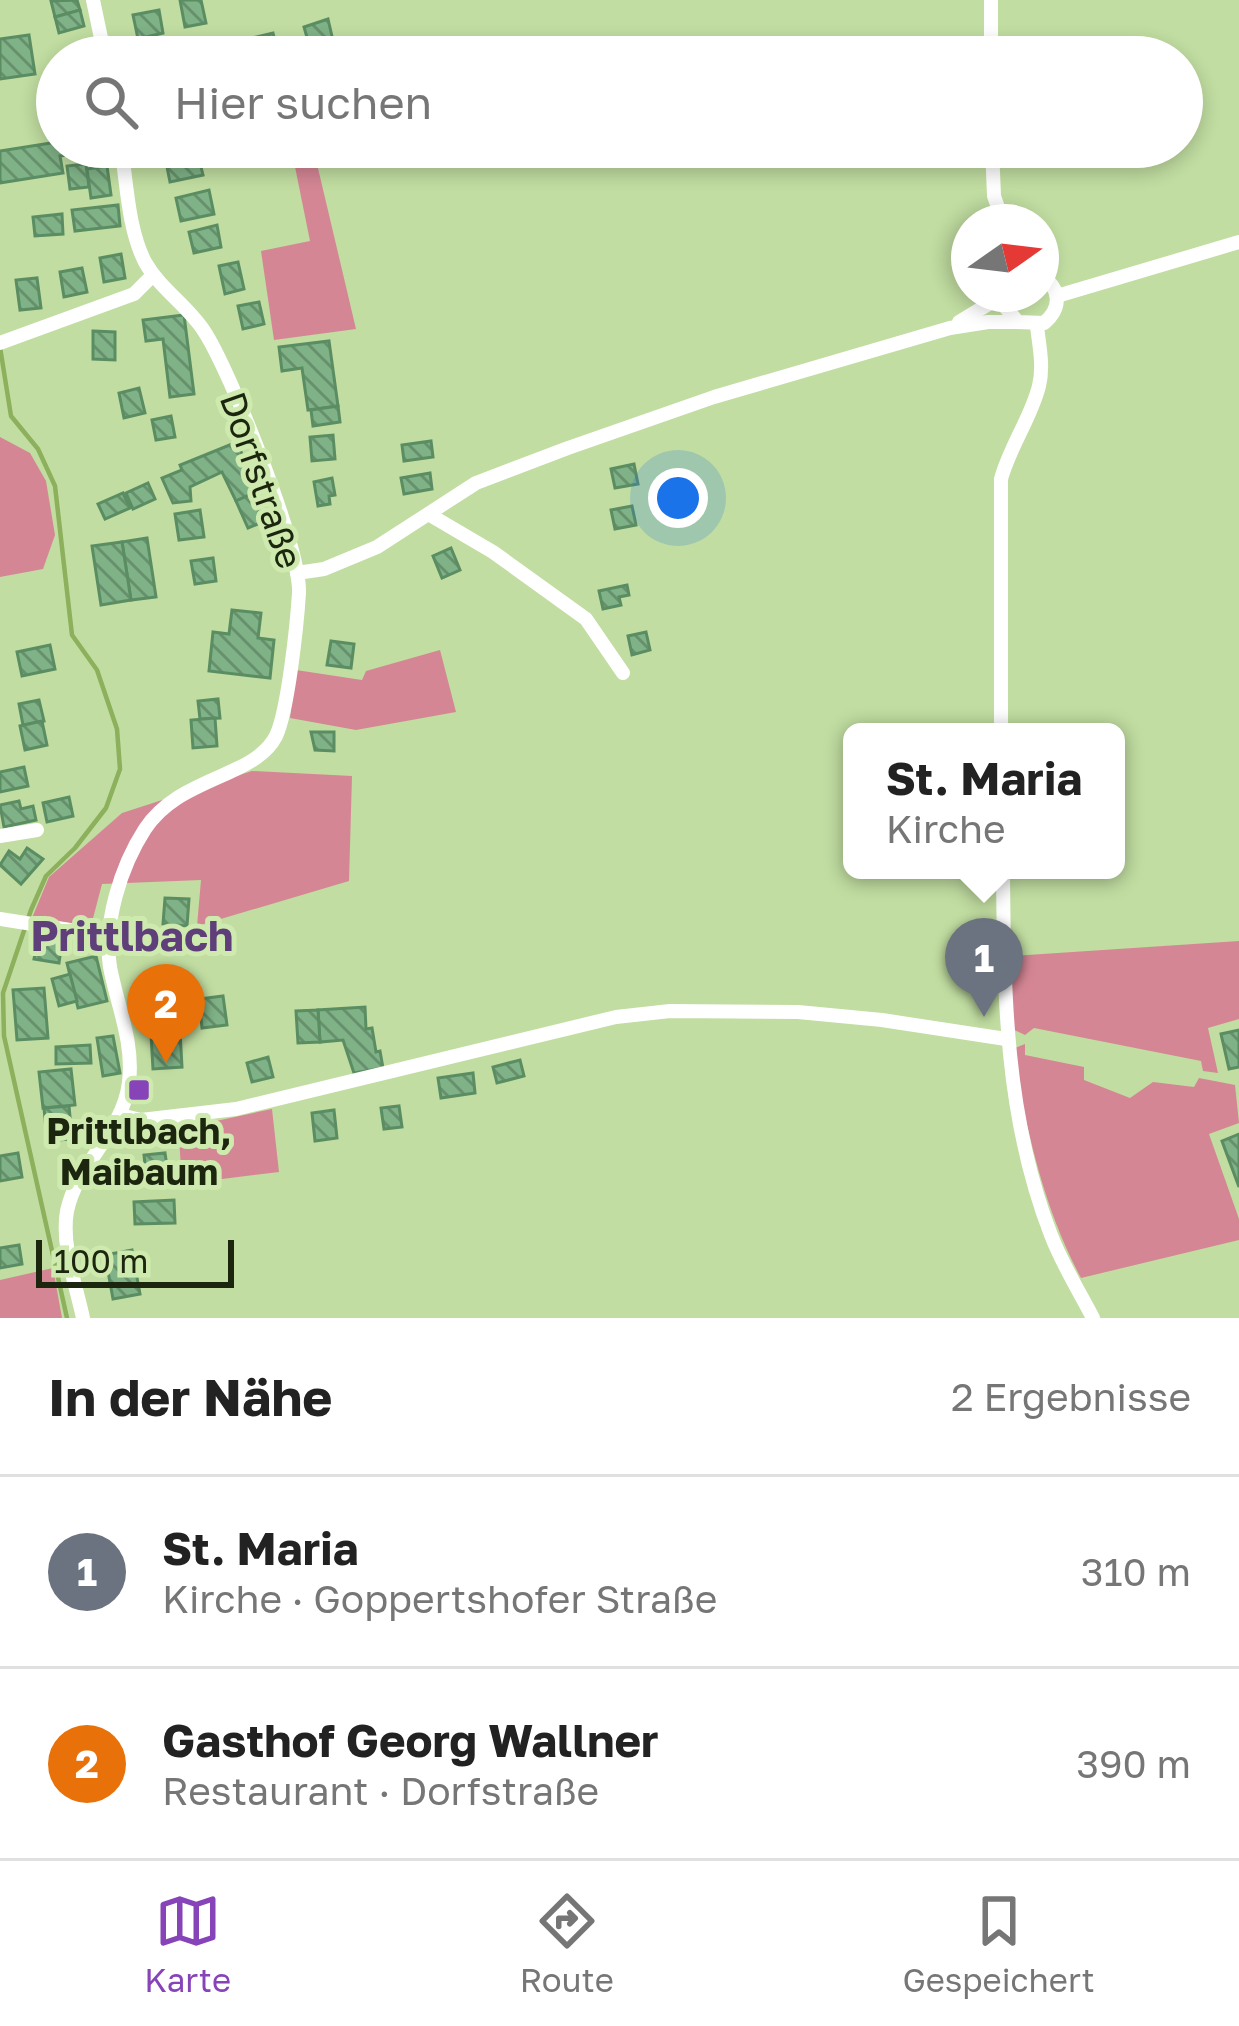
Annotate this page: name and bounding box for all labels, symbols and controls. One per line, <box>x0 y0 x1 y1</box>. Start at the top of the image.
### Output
search box <box>36 36 1203 168</box>
icon: search <box>78 69 144 135</box>
text: Hier suchen <box>174 75 432 129</box>
north arrow <box>951 204 1059 312</box>
street label: Dorfstraße <box>212 386 312 574</box>
your location <box>648 468 708 528</box>
popup <box>843 723 1125 879</box>
text: St. Maria <box>886 751 1082 805</box>
text: Kirche <box>886 805 1006 852</box>
district label: Prittlbach <box>30 910 234 960</box>
pin: 1 <box>945 918 1023 1017</box>
pin: 2 <box>127 964 205 1063</box>
marker: Prittlbach, Maibaum <box>126 1077 152 1103</box>
place label: Prittlbach, Maibaum <box>46 1109 232 1193</box>
scale bar <box>36 1234 234 1287</box>
text: 100 m <box>54 1241 148 1280</box>
text: In der Nähe <box>48 1366 332 1427</box>
text: 2 Ergebnisse <box>951 1373 1191 1420</box>
text: St. Maria <box>162 1521 359 1575</box>
text: 1 <box>77 1548 97 1595</box>
text: 310 m <box>1081 1548 1191 1595</box>
text: Kirche · Goppertshofer Straße <box>162 1575 717 1622</box>
text: Gasthof Georg Wallner <box>162 1713 659 1767</box>
text: 2 <box>75 1740 99 1787</box>
text: 390 m <box>1076 1740 1191 1787</box>
text: Restaurant · Dorfstraße <box>162 1767 599 1814</box>
tab: Karte <box>144 1888 231 1999</box>
tab: Route <box>520 1888 614 1999</box>
tab: Gespeichert <box>902 1888 1095 1999</box>

